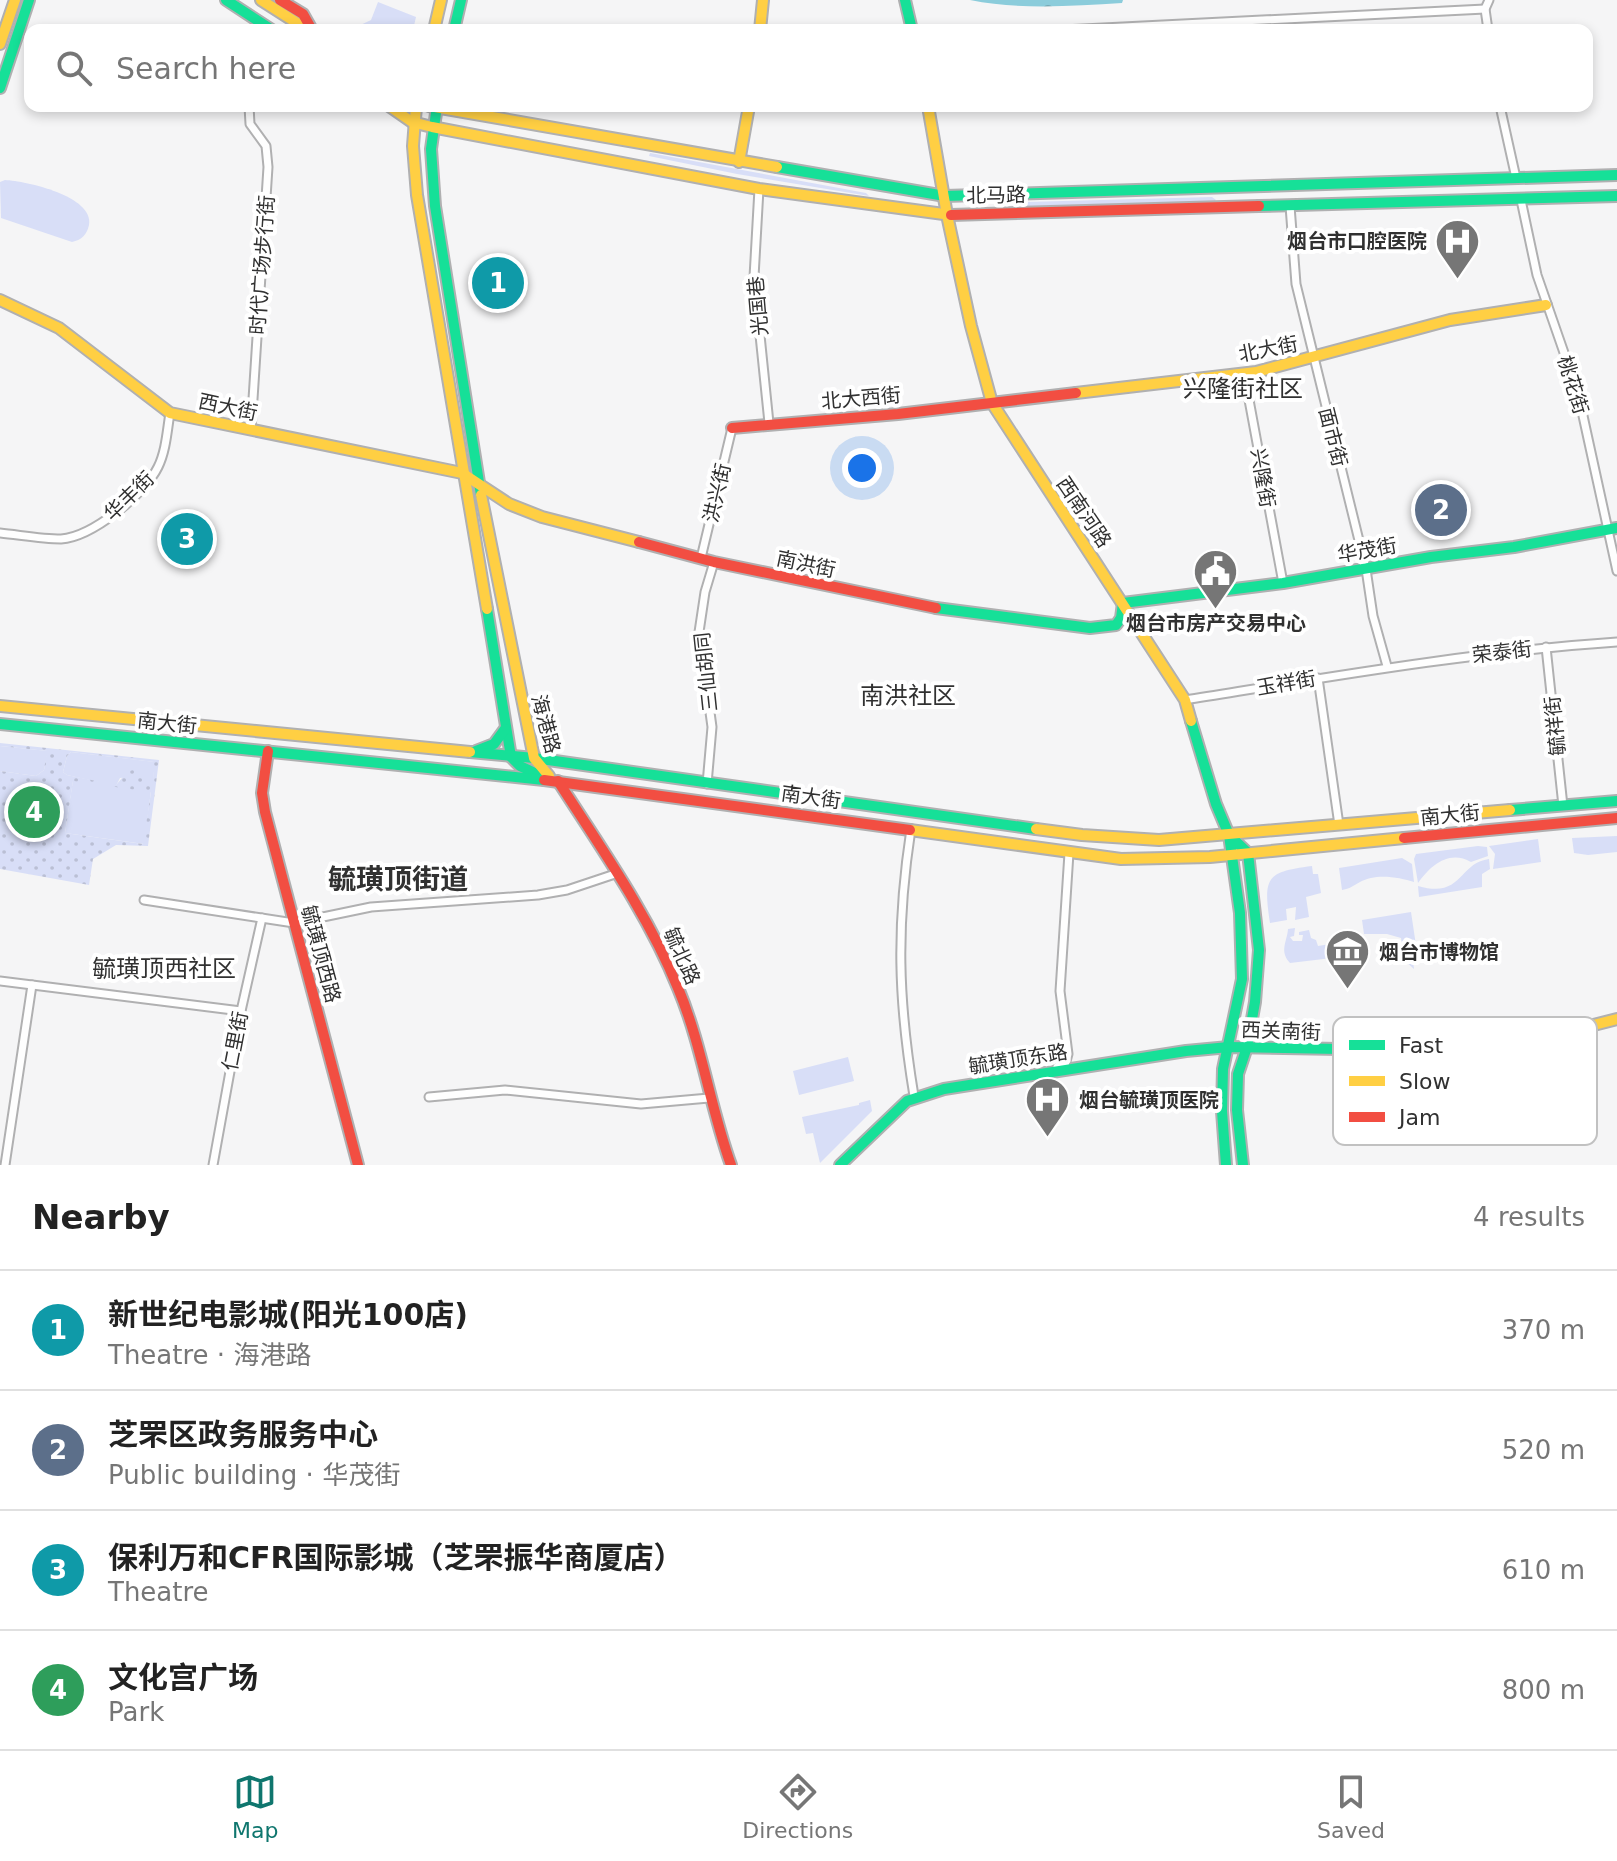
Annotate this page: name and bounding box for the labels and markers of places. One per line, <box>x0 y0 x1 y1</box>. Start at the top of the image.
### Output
hospital icon: 烟台市口腔医院 <box>1434 217 1482 280</box>
place label: 烟台市口腔医院 <box>1287 229 1427 253</box>
pin: 1 <box>472 253 524 313</box>
pin: 2 <box>1415 480 1467 540</box>
pin: 3 <box>161 509 213 569</box>
public building icon: 烟台市房产交易中心 <box>1192 547 1240 610</box>
place label: 烟台市房产交易中心 <box>1126 611 1306 635</box>
pin: 4 <box>8 782 60 842</box>
museum icon: 烟台市博物馆 <box>1324 928 1372 991</box>
place label: 烟台市博物馆 <box>1379 940 1499 964</box>
hospital icon: 烟台毓璜顶医院 <box>1024 1076 1072 1139</box>
place label: 烟台毓璜顶医院 <box>1079 1088 1219 1112</box>

